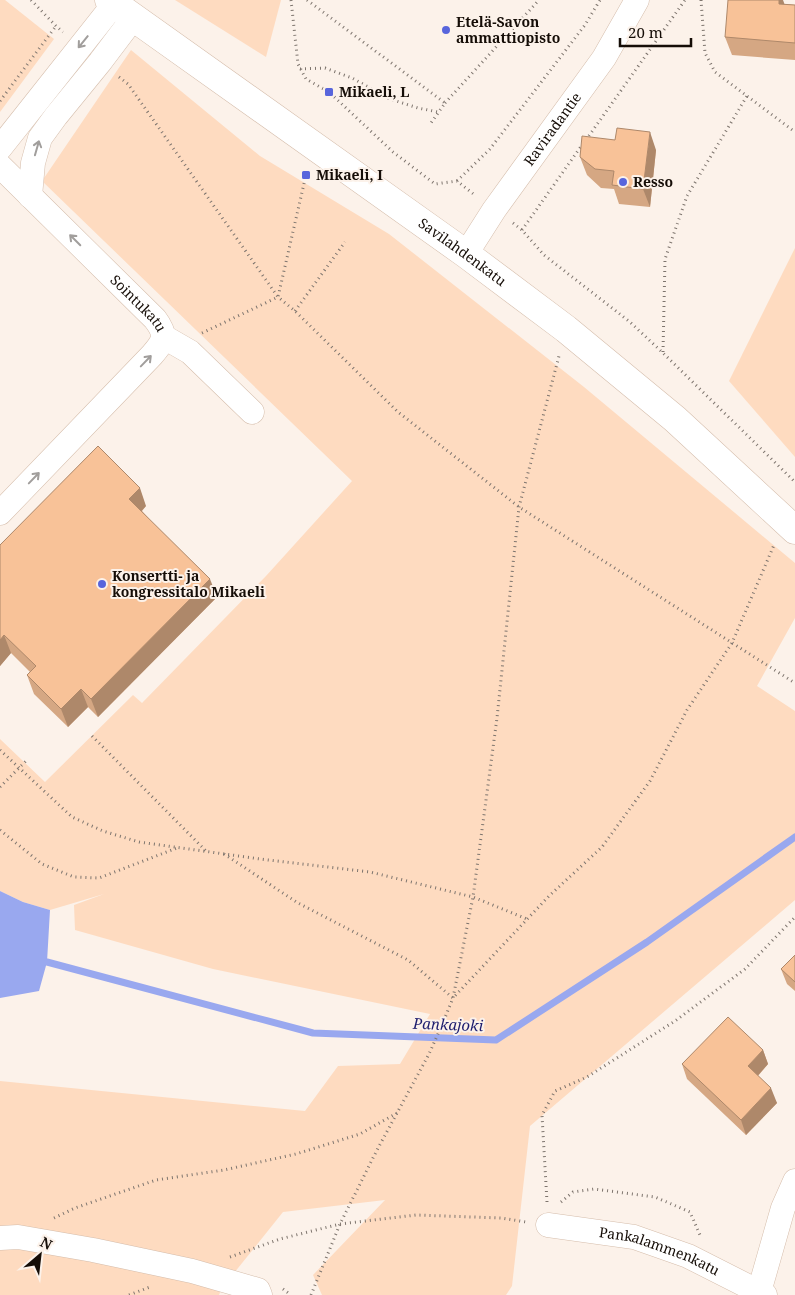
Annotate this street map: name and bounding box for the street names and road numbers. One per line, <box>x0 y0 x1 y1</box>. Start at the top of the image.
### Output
street label: Raviradantie <box>519 88 585 169</box>
street label: Savilahdenkatu <box>415 213 510 290</box>
street label: Sointukatu <box>106 270 171 335</box>
street label: Pankalammenkatu <box>598 1222 723 1280</box>

